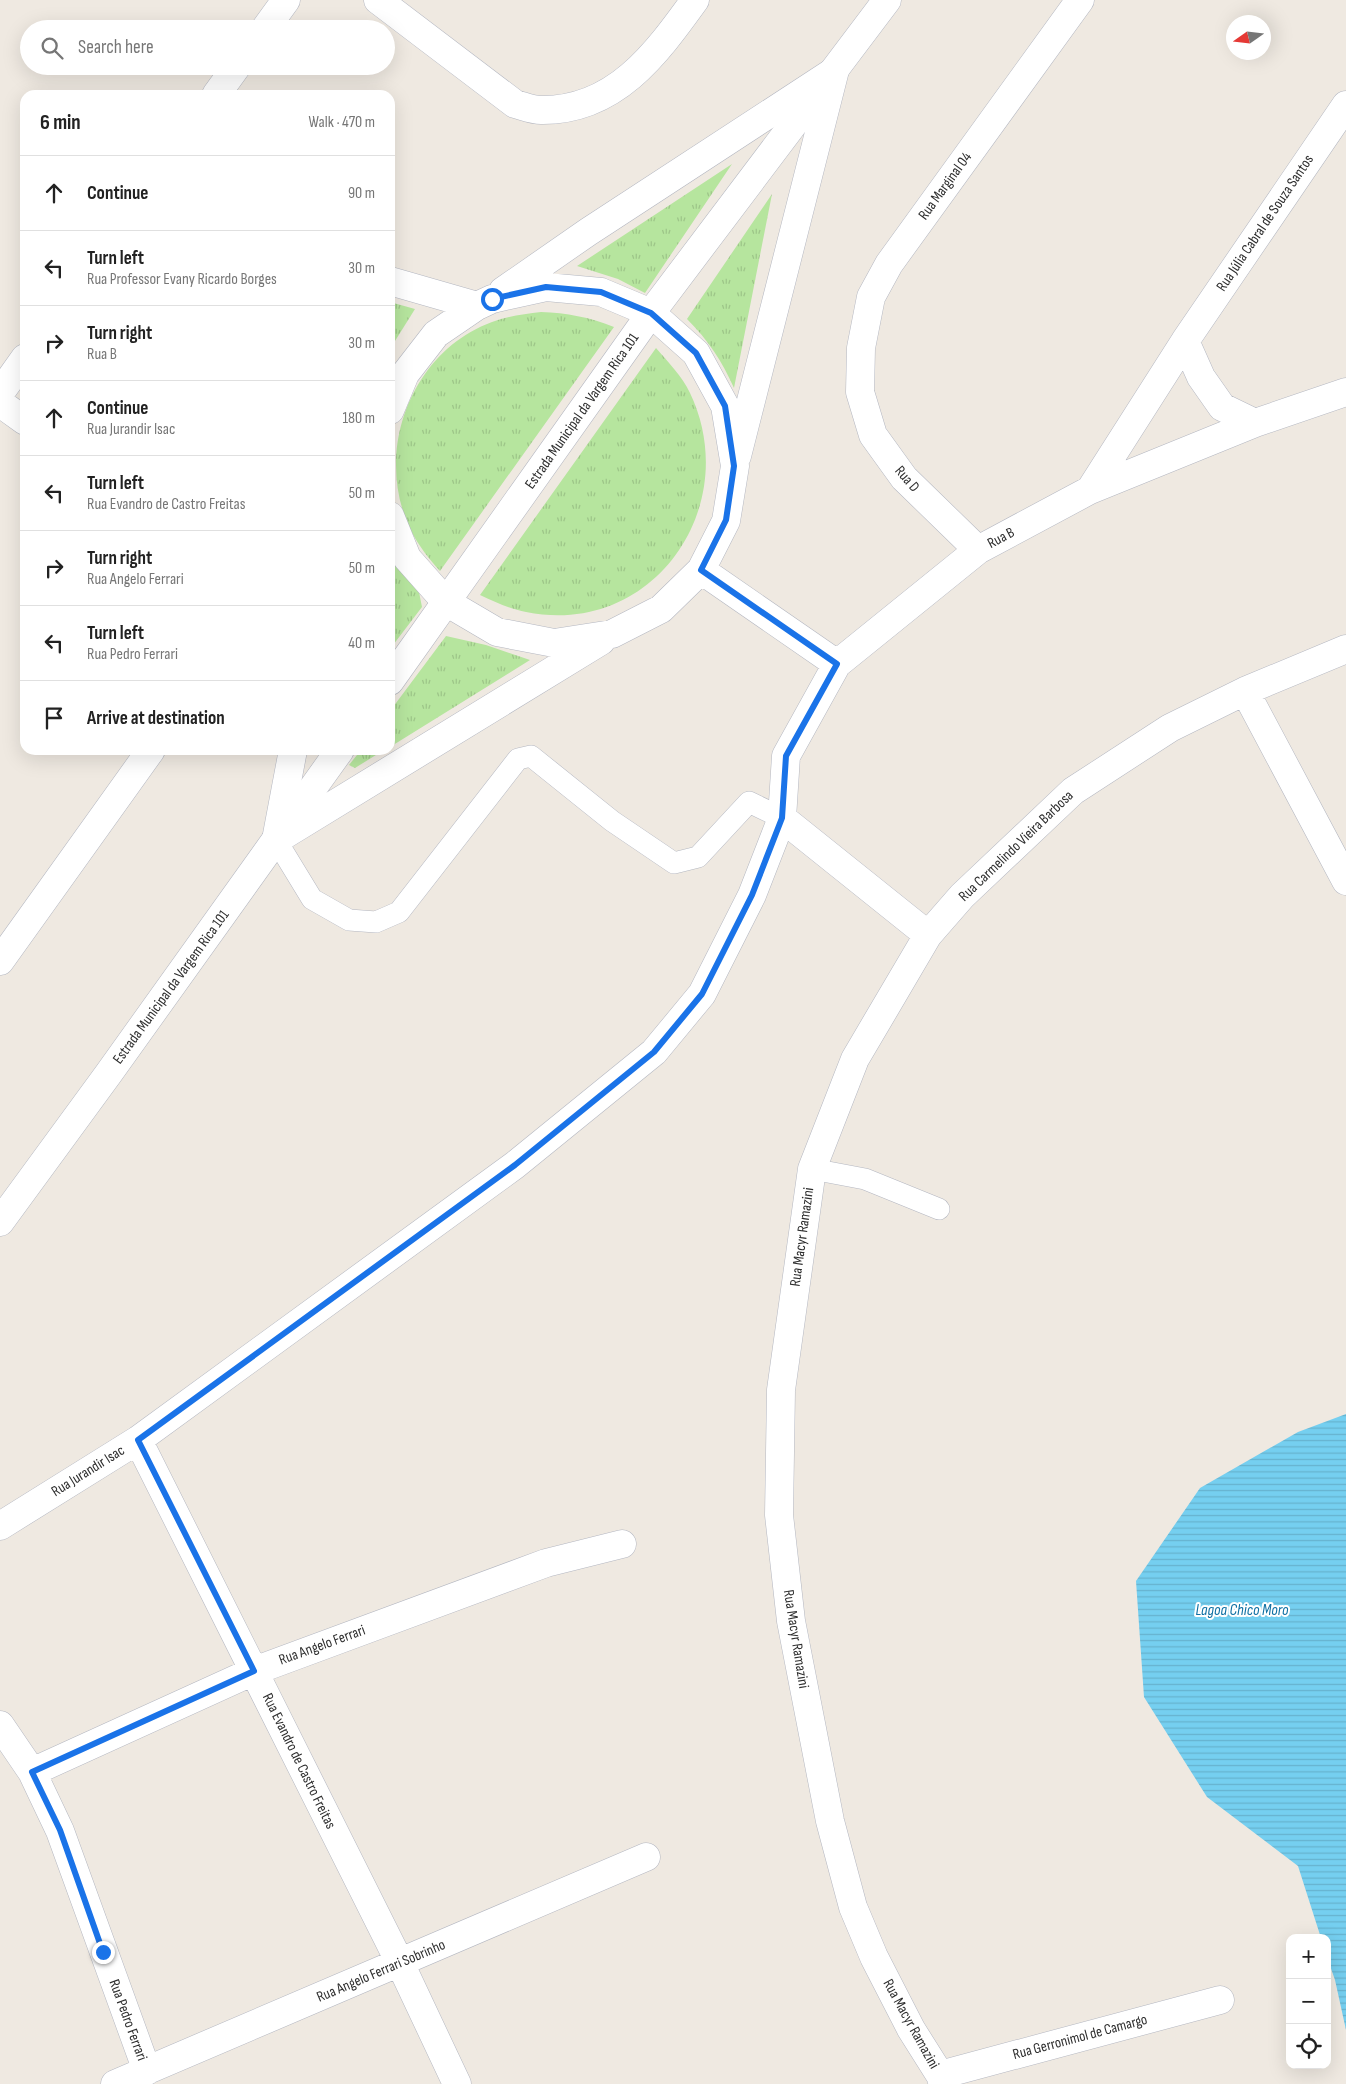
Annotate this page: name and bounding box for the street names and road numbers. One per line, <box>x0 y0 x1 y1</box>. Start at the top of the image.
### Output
street label: Rua Marginal 04 <box>914 148 976 224</box>
street label: Rua Júlia Cabral de Souza Santos <box>1212 151 1318 295</box>
street label: Estrada Municipal da Vargem Rica 101 <box>521 329 644 493</box>
street label: Rua D <box>890 462 924 496</box>
street label: Rua B <box>984 523 1018 553</box>
street label: Rua Carmelindo Vieira Barbosa <box>955 786 1078 906</box>
street label: Estrada Municipal da Vargem Rica 101 <box>109 906 234 1068</box>
street label: Rua Macyr Ramazini <box>786 1186 818 1288</box>
street label: Rua Jurandir Isac <box>48 1441 128 1501</box>
street label: Rua Macyr Ramazini <box>779 1588 813 1690</box>
street label: Rua Angelo Ferrari <box>276 1621 368 1669</box>
street label: Rua Evandro de Castro Freitas <box>258 1690 340 1832</box>
street label: Rua Angelo Ferrari Sobrinho <box>314 1935 448 2007</box>
street label: Rua Macyr Ramazini <box>879 1976 944 2072</box>
street label: Rua Pedro Ferrari <box>104 1977 152 2064</box>
street label: Rua Gerronimol de Camargo <box>1011 2010 1149 2064</box>

